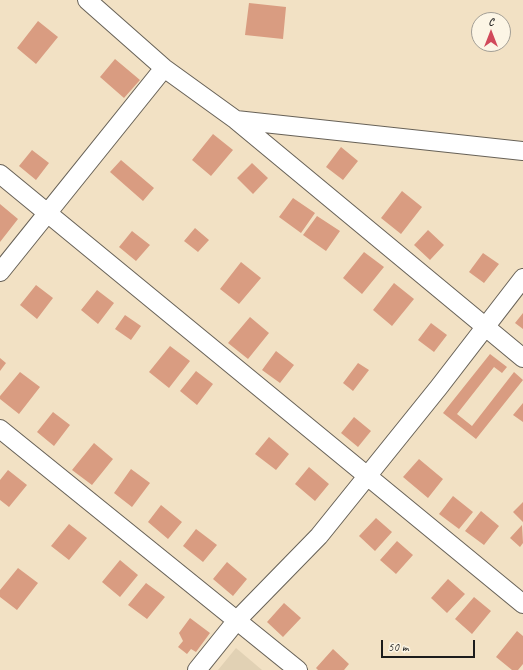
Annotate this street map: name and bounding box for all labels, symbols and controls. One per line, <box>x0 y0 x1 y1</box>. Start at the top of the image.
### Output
north arrow <box>471 12 511 52</box>
text: С <box>488 14 494 28</box>
scale bar <box>383 632 477 658</box>
text: 50 m <box>388 639 408 655</box>

